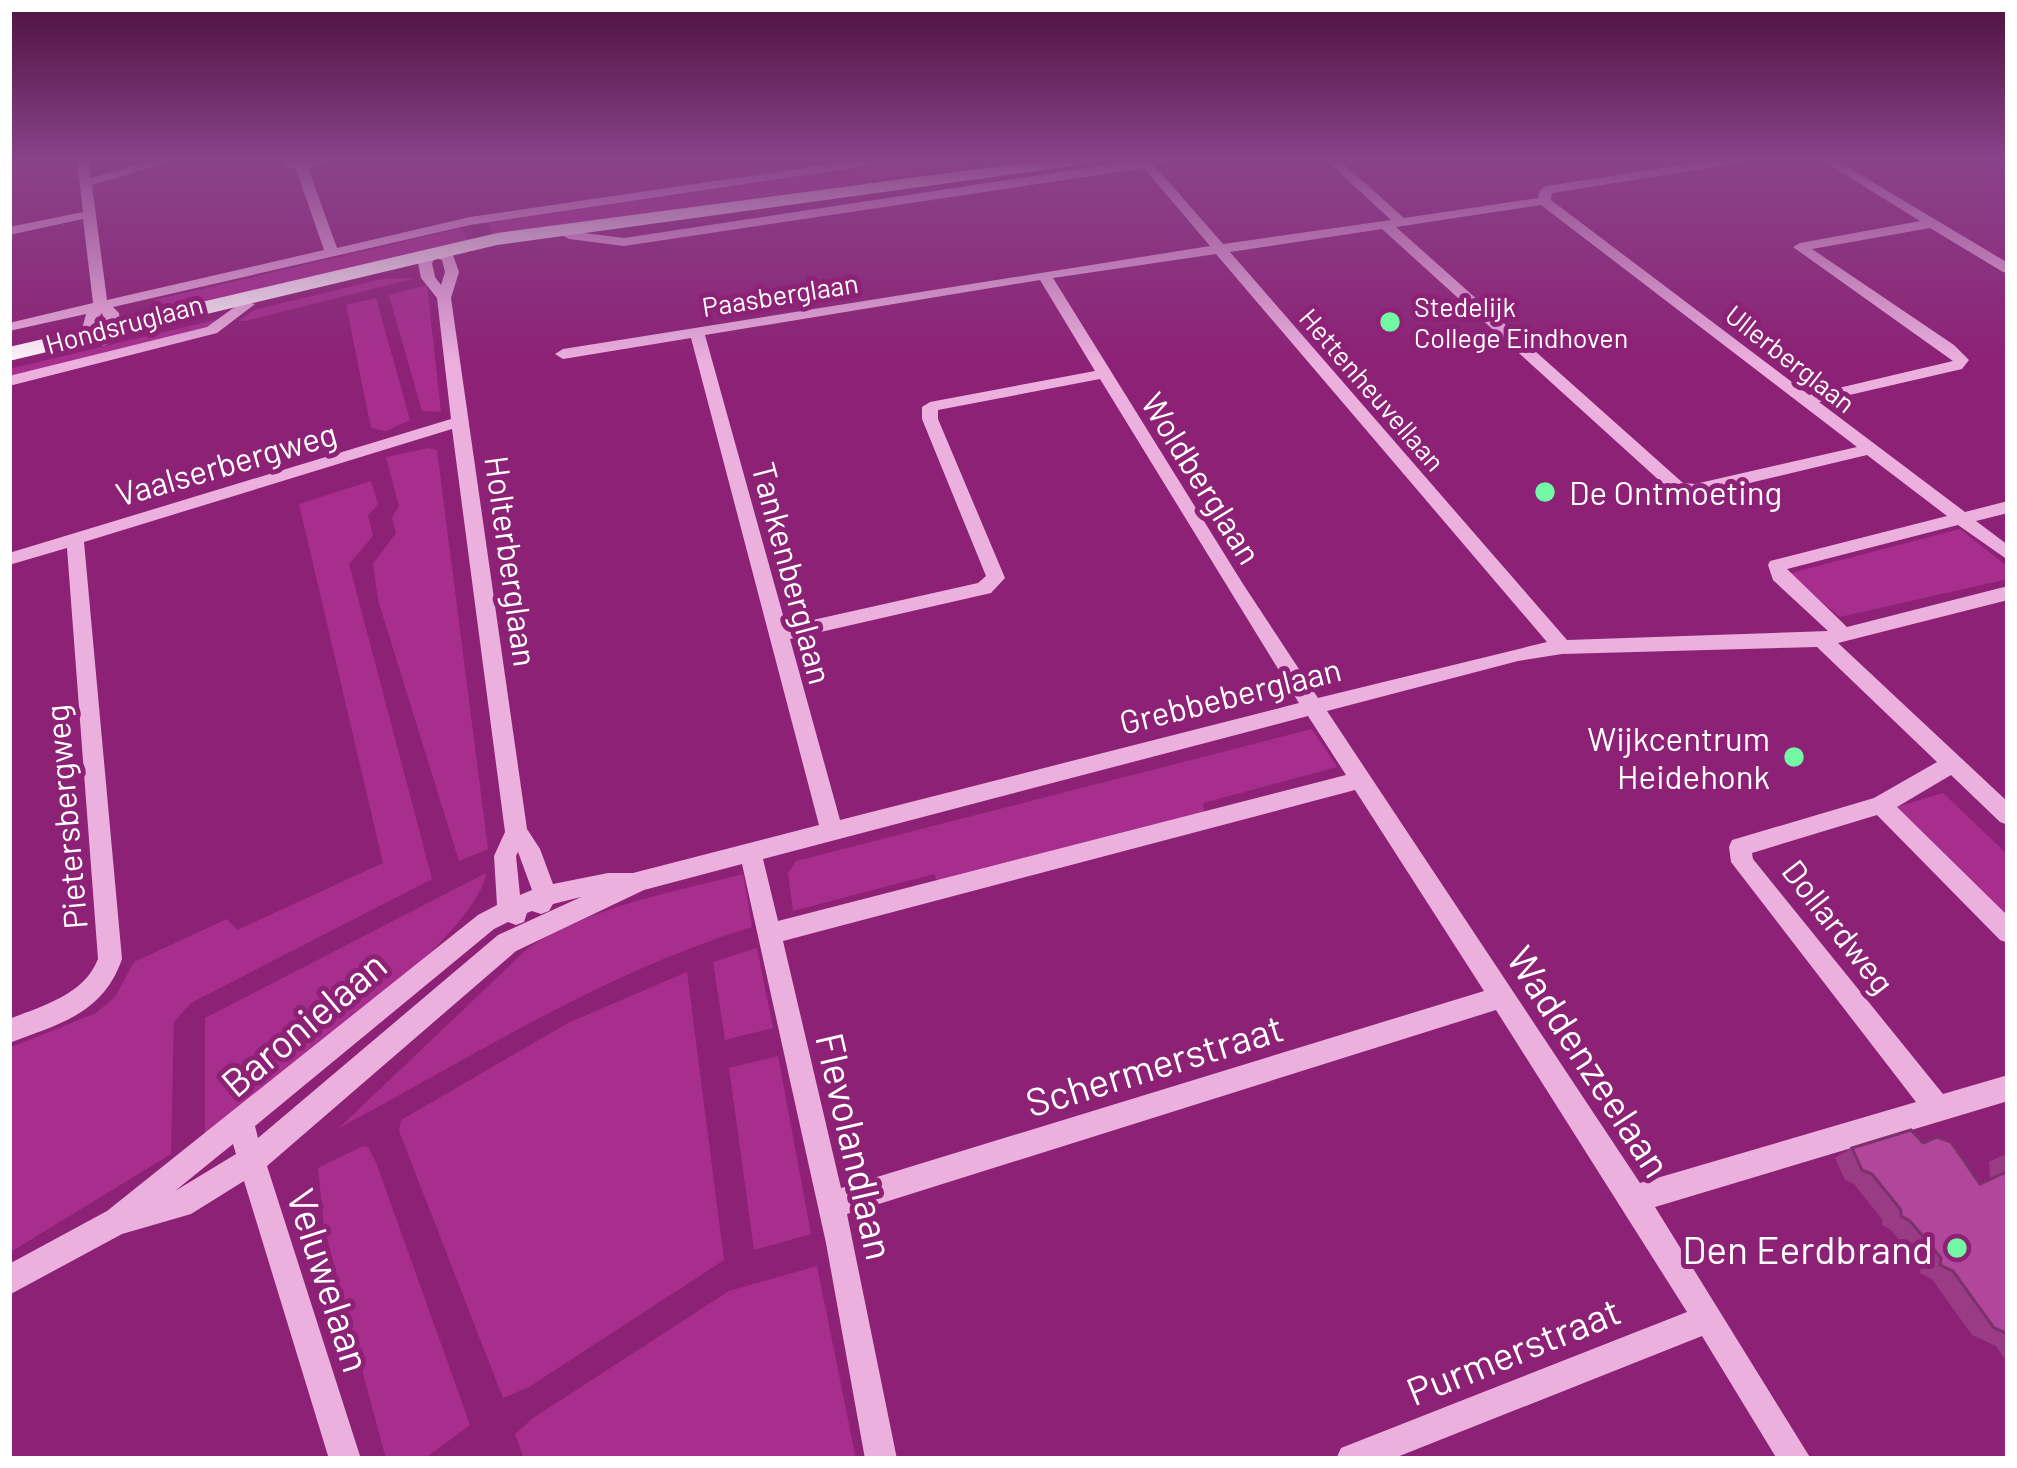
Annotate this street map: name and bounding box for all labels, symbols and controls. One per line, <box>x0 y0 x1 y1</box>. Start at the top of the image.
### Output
street label: Paasberglaan <box>700 266 860 322</box>
street label: Hondsruglaan <box>42 287 206 359</box>
place label: Stedelijk College Eindhoven <box>1414 290 1628 353</box>
street label: Ullerberglaan <box>1720 298 1862 418</box>
street label: Hettenheuvellaan <box>1294 301 1452 477</box>
marker: Stedelijk College Eindhoven <box>1377 309 1403 335</box>
street label: Woldberglaan <box>1133 385 1271 571</box>
street label: Vaalserbergweg <box>111 412 341 514</box>
street label: Holterberglaan <box>477 453 547 669</box>
street label: Tankenberglaan <box>744 458 842 688</box>
place label: De Ontmoeting <box>1569 472 1782 512</box>
marker: De Ontmoeting <box>1532 479 1558 505</box>
street label: Grebbeberglaan <box>1115 648 1345 742</box>
street label: Pietersbergweg <box>35 703 95 931</box>
place label: Wijkcentrum Heidehonk <box>1587 718 1770 796</box>
marker: Wijkcentrum Heidehonk <box>1781 744 1807 770</box>
street label: Dollardweg <box>1774 851 1904 1001</box>
street label: Waddenzeelaan <box>1498 937 1682 1185</box>
street label: Baronielaan <box>211 940 395 1106</box>
street label: Schermerstraat <box>1020 1003 1288 1125</box>
street label: Flevolandlaan <box>807 1028 905 1264</box>
street label: Veluwelaan <box>278 1182 382 1378</box>
place label: Den Eerdbrand <box>1682 1225 1933 1272</box>
marker: Den Eerdbrand <box>1944 1235 1970 1261</box>
street label: Purmerstraat <box>1399 1286 1627 1414</box>

